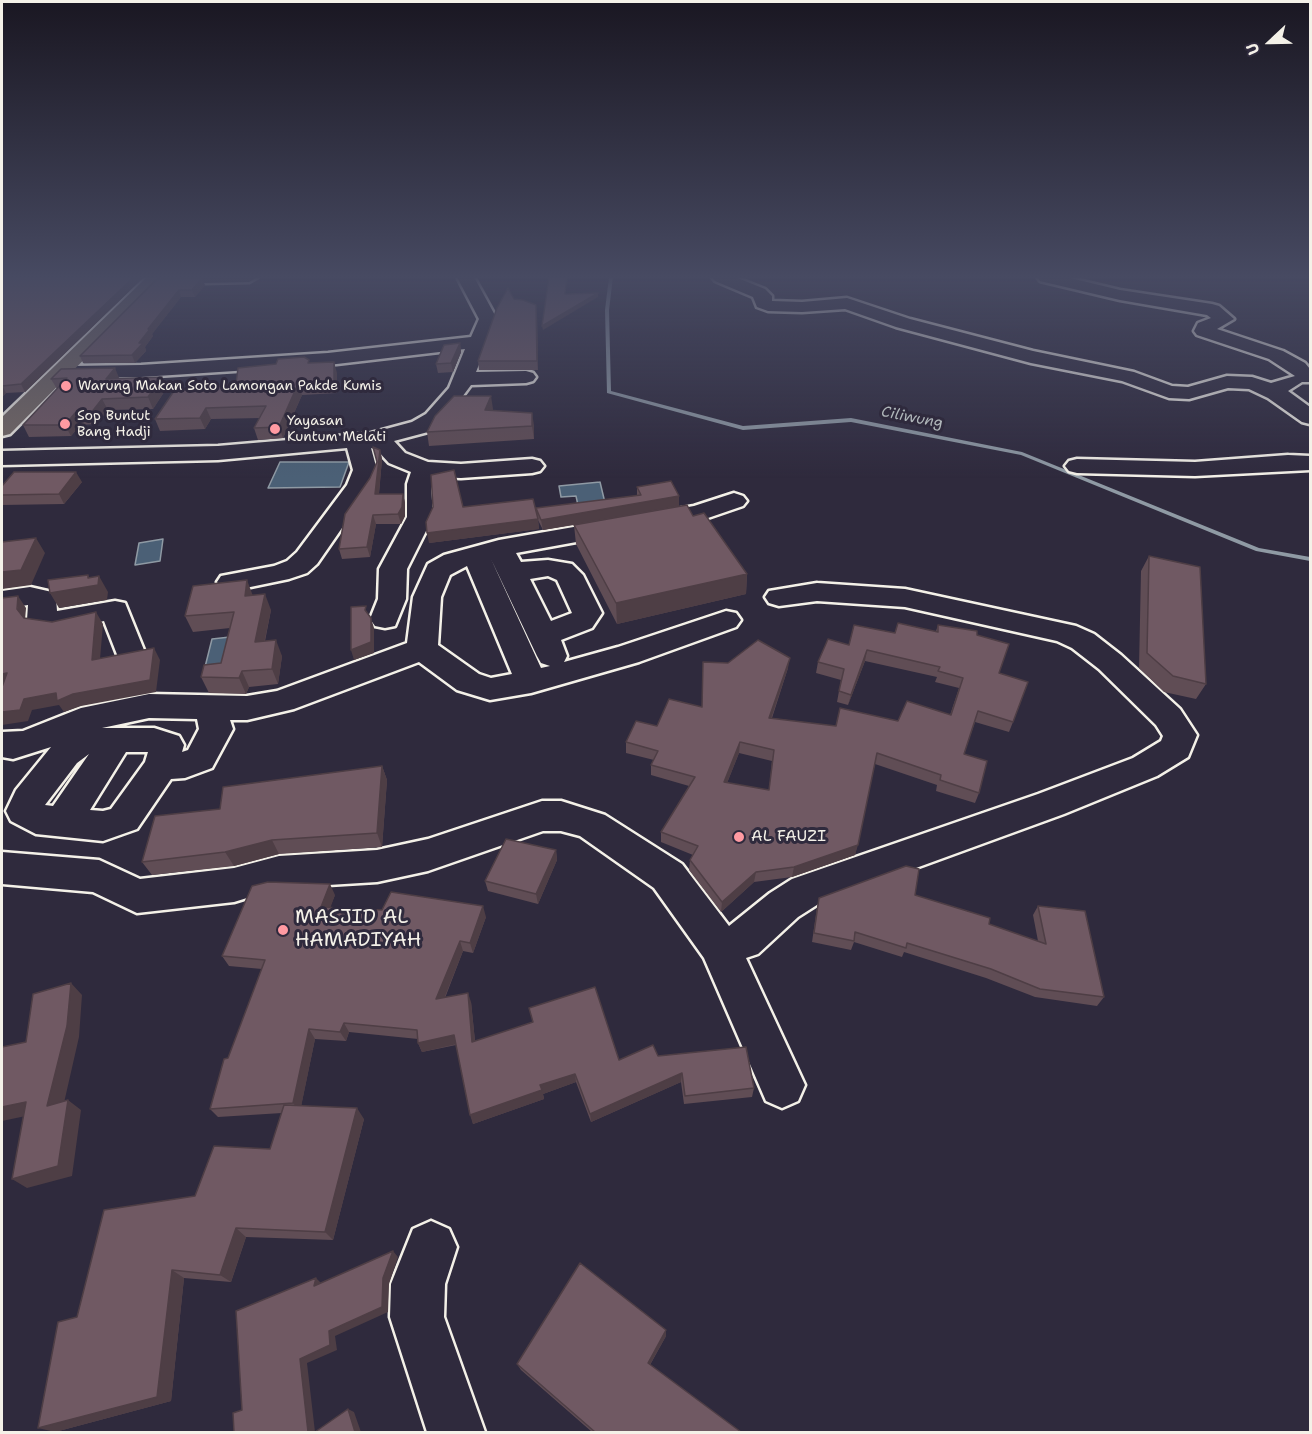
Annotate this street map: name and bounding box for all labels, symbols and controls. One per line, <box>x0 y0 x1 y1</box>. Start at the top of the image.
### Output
north arrow <box>1240 12 1300 72</box>
text: U <box>1241 40 1265 58</box>
place label: Warung Makan Soto Lamongan Pakde Kumis <box>78 378 382 394</box>
marker: Warung Makan Soto Lamongan Pakde Kumis <box>59 379 73 393</box>
water label: Ciliwung <box>880 403 944 433</box>
place label: Sop Buntut Bang Hadji <box>77 408 151 440</box>
place label: Yayasan Kuntum Melati <box>287 413 386 446</box>
marker: Sop Buntut Bang Hadji <box>58 417 72 431</box>
marker: Yayasan Kuntum Melati <box>268 422 282 436</box>
place label: AL FAUZI <box>751 827 826 847</box>
marker: AL FAUZI <box>732 830 746 844</box>
place label: MASJID AL HAMADIYAH <box>295 906 421 953</box>
marker: MASJID AL HAMADIYAH <box>276 923 290 937</box>

